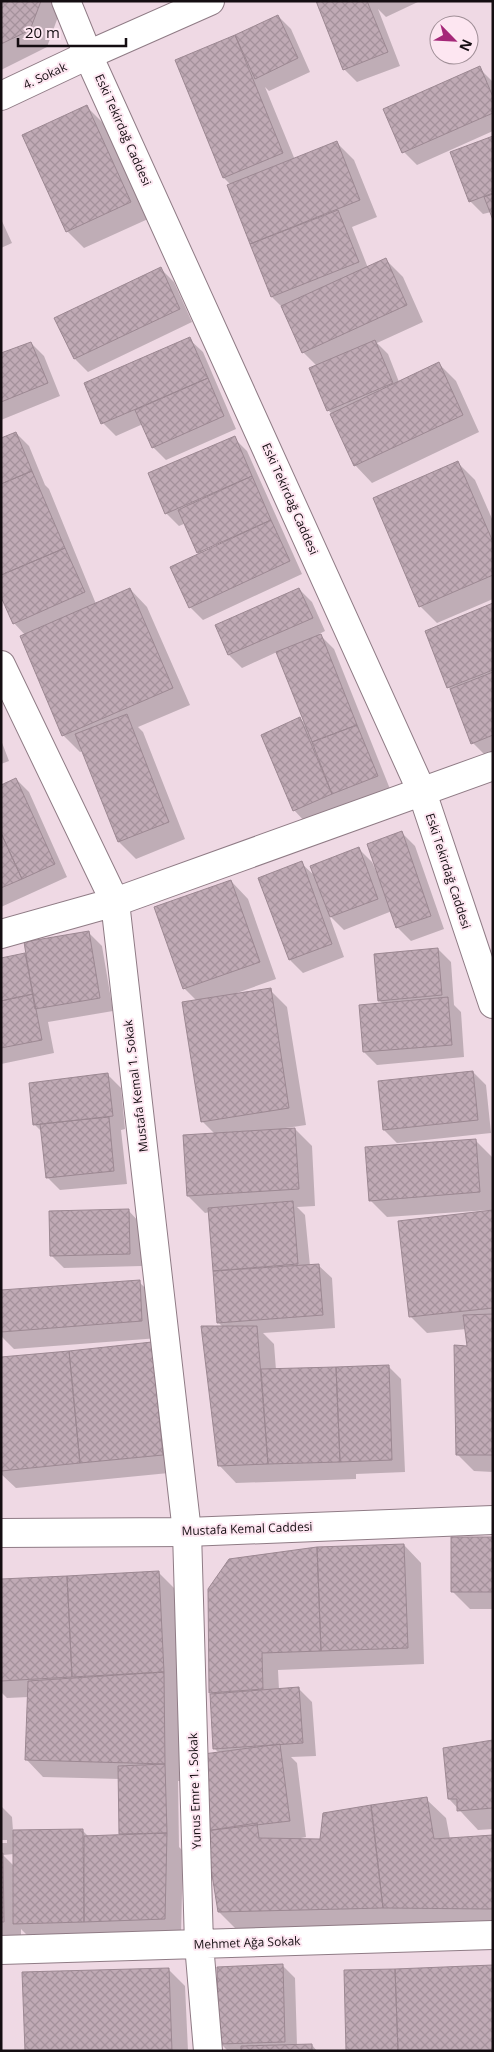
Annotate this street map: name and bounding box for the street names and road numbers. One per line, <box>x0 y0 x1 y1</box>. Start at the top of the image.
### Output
street label: 4. Sokak <box>20 58 70 93</box>
street label: Eski Tekirdağ Caddesi <box>91 71 156 188</box>
street label: Eski Tekirdağ Caddesi <box>258 440 323 557</box>
street label: Eski Tekirdağ Caddesi <box>422 811 475 931</box>
street label: Mustafa Kemal 1. Sokak <box>119 1018 152 1153</box>
street label: Mustafa Kemal Caddesi <box>181 1518 313 1539</box>
street label: Yunus Emre 1. Sokak <box>184 1732 205 1849</box>
street label: Mehmet Ağa Sokak <box>193 1932 301 1953</box>

